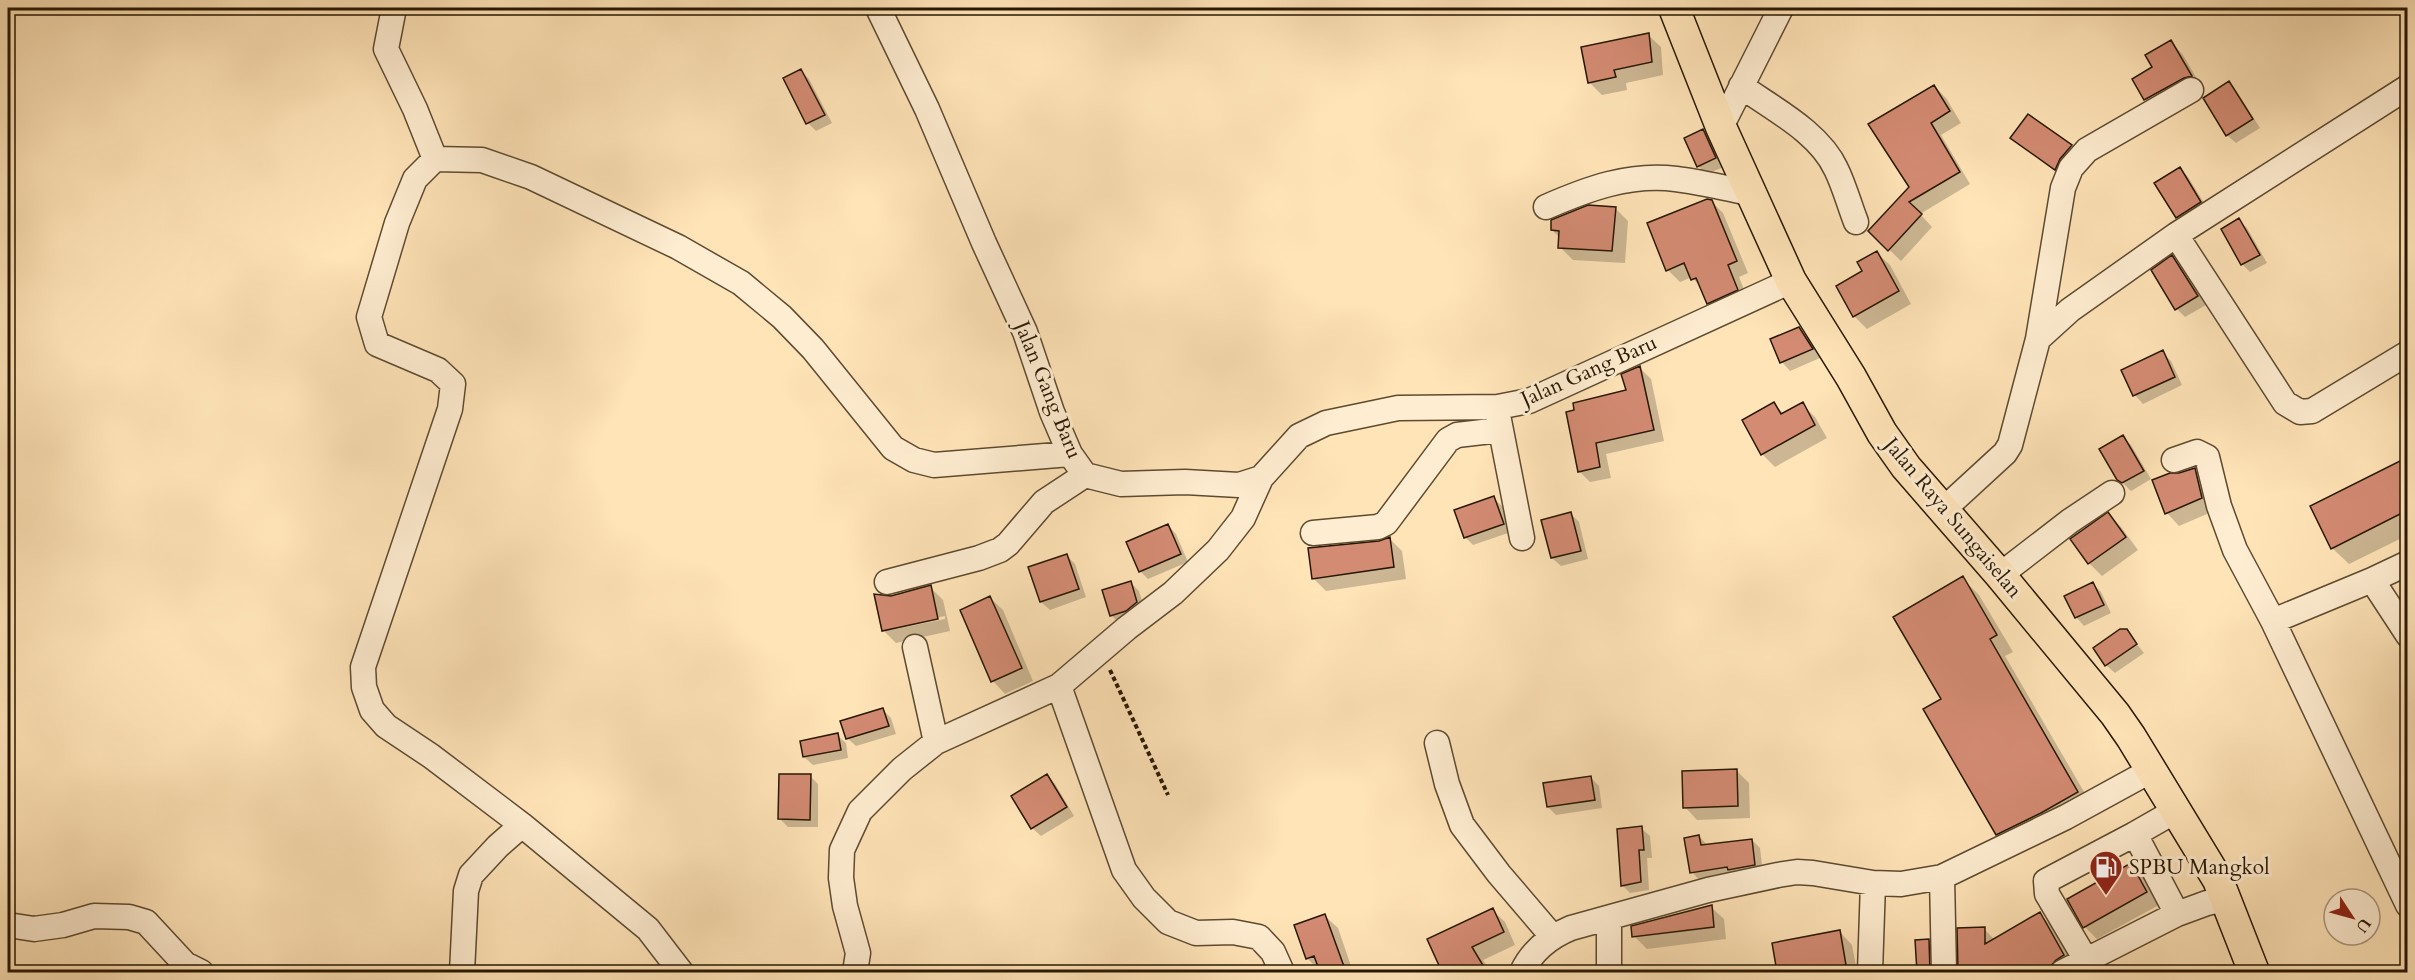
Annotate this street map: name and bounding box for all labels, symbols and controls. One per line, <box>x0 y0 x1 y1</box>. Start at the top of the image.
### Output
street label: Jalan Gang Baru <box>1006 314 1089 463</box>
street label: Jalan Gang Baru <box>1514 328 1661 415</box>
street label: Jalan Raya Sungaiselan <box>1875 429 2029 604</box>
fuel station icon: SPBU Mangkol <box>2088 849 2124 896</box>
place label: SPBU Mangkol <box>2129 853 2270 882</box>
north arrow <box>2322 887 2382 947</box>
text: U <box>2351 913 2376 937</box>

